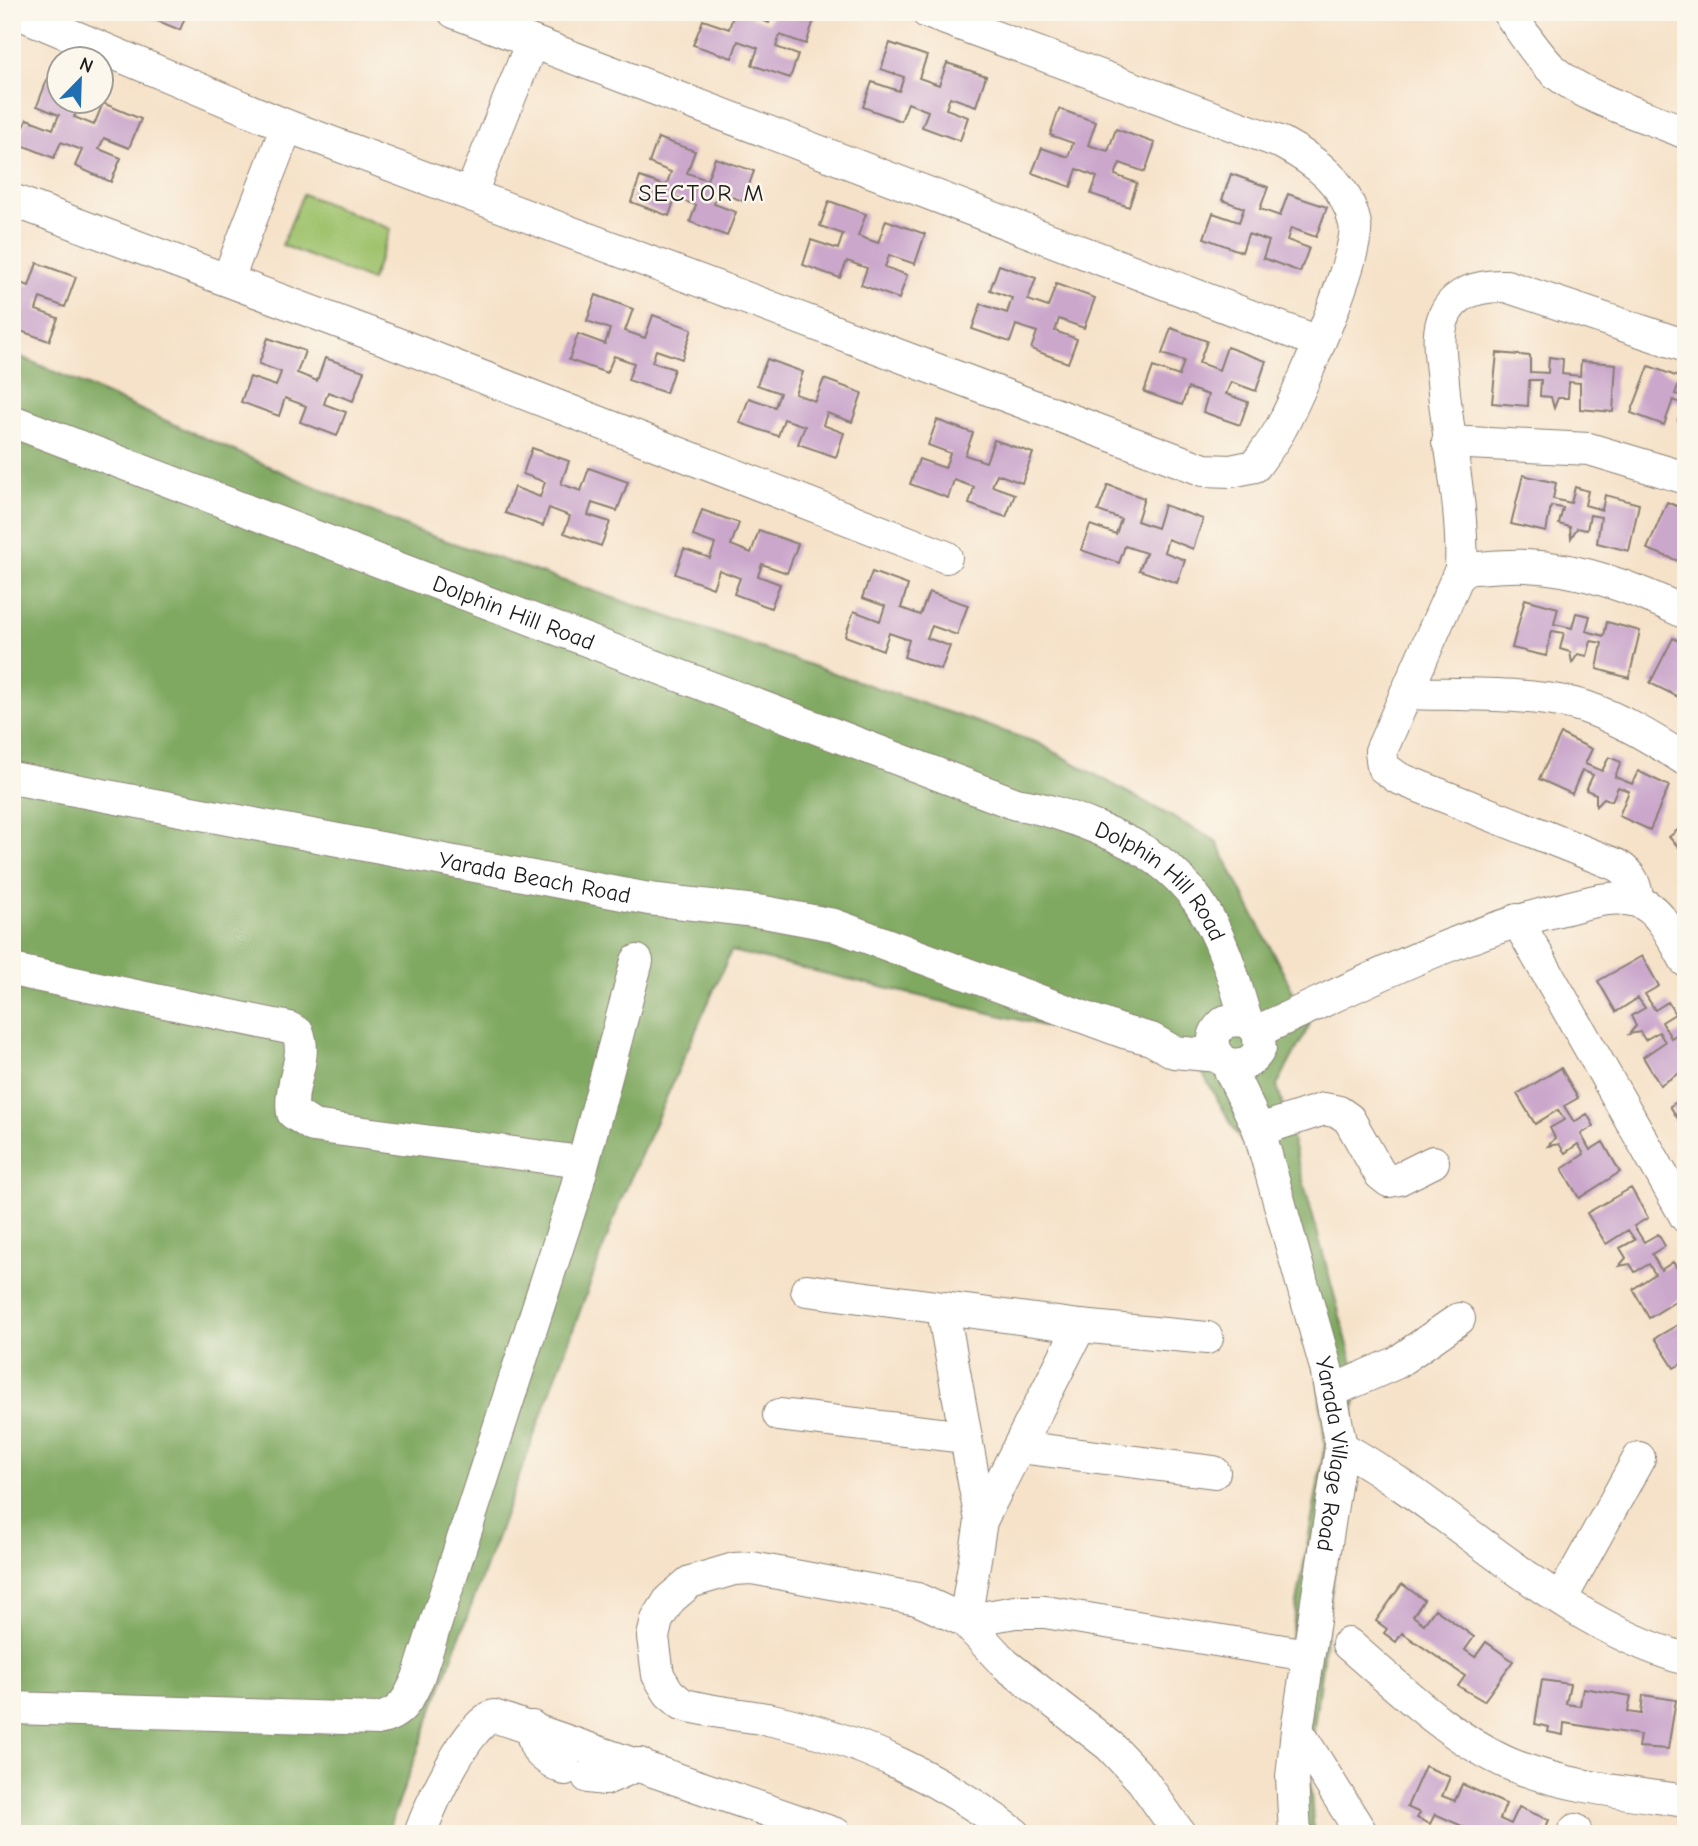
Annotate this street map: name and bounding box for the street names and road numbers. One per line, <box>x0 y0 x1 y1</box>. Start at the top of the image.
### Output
street label: Dolphin Hill Road <box>429 570 598 656</box>
street label: Dolphin Hill Road <box>1091 816 1231 945</box>
street label: Yarada Beach Road <box>436 846 633 909</box>
street label: Yarada Village Road <box>1309 1354 1354 1553</box>

